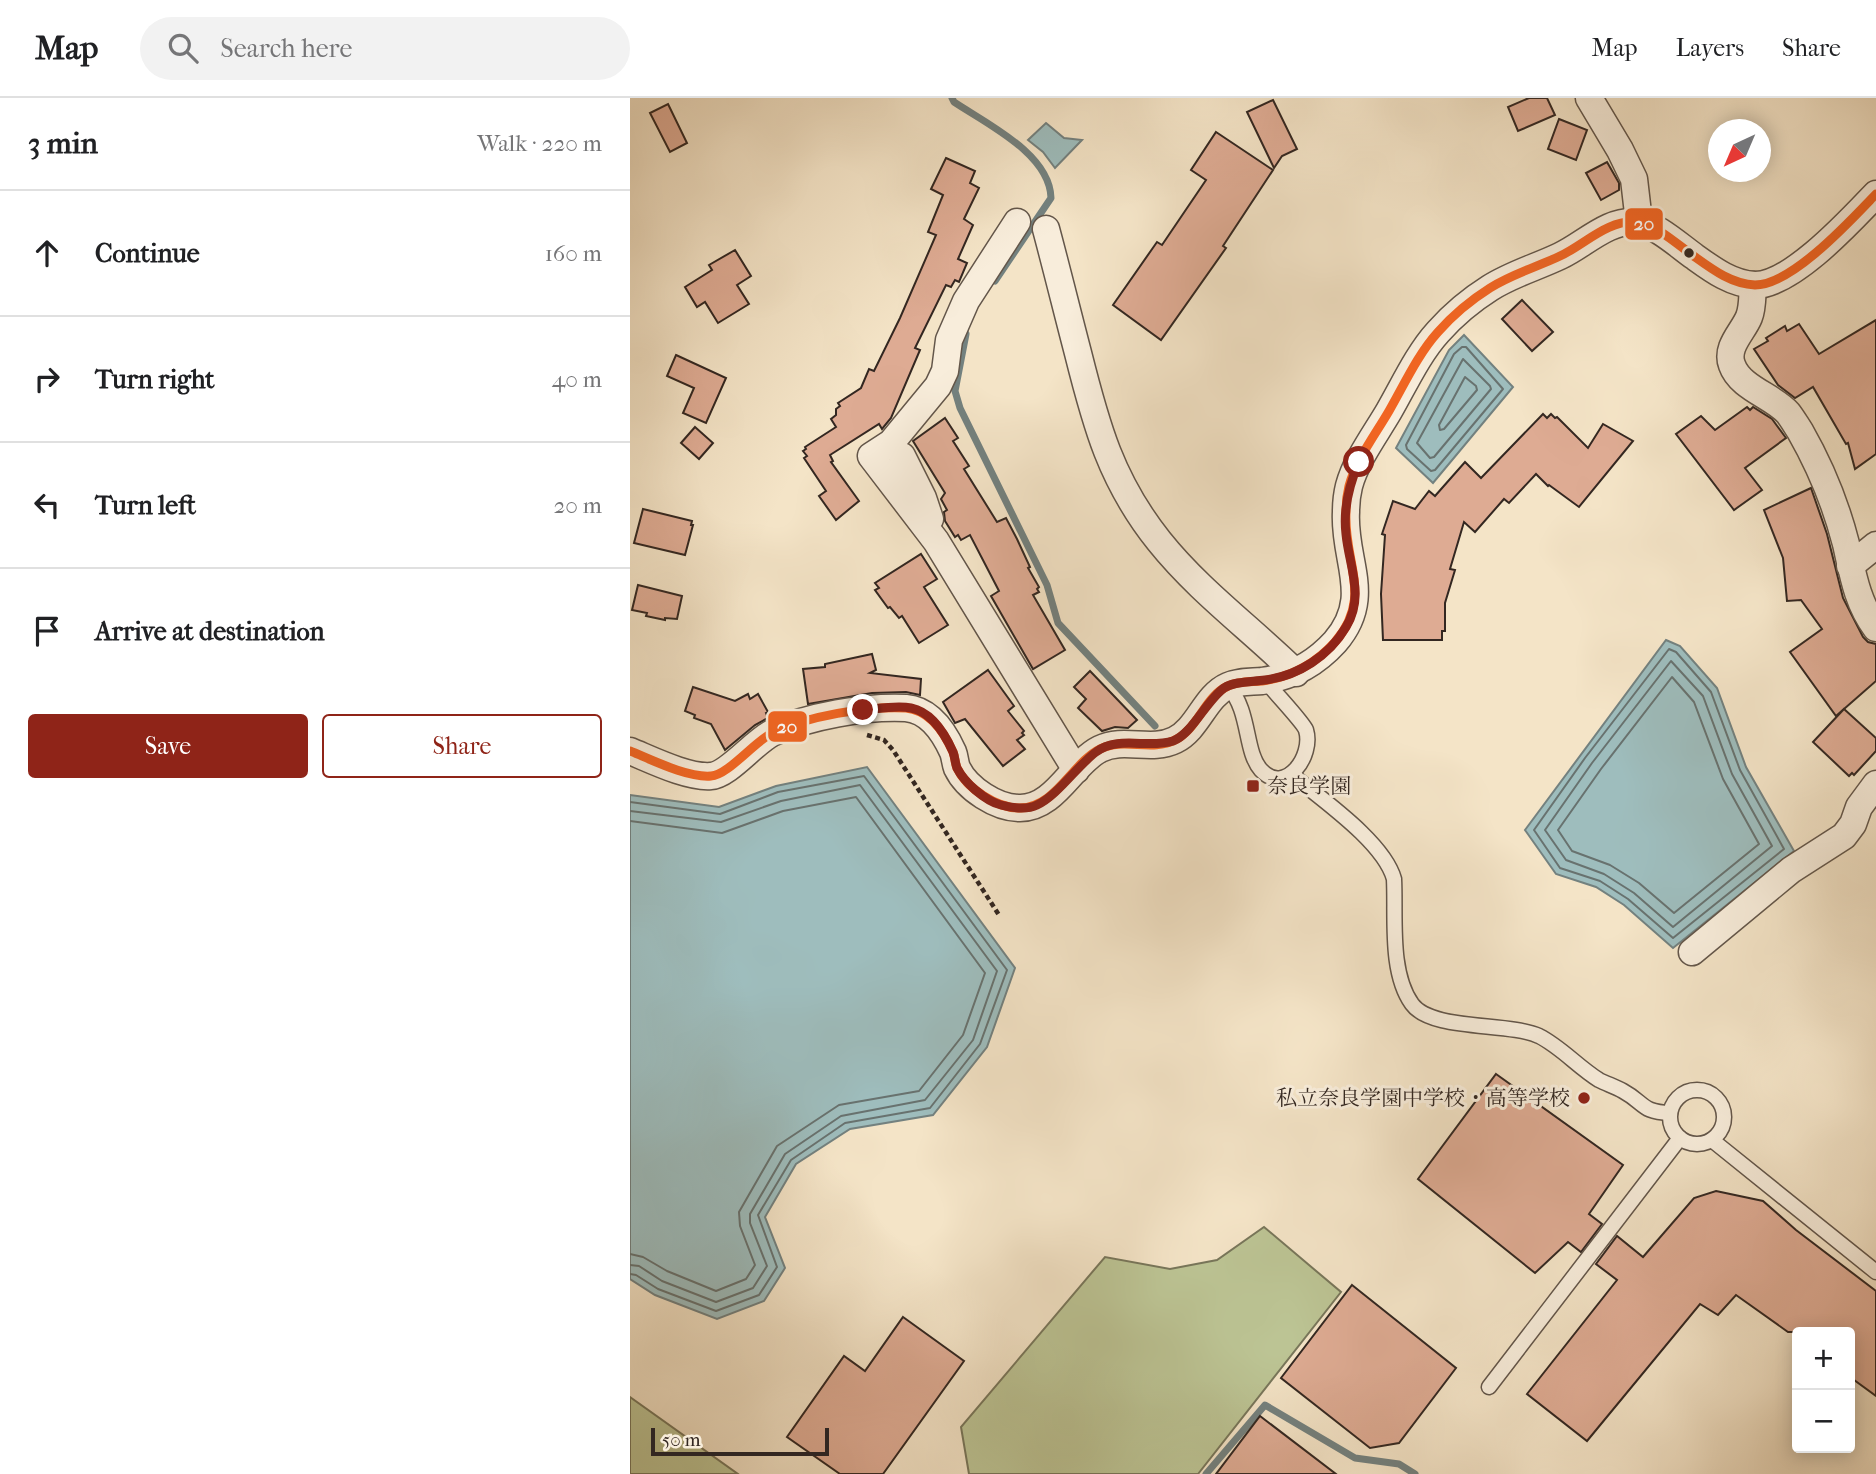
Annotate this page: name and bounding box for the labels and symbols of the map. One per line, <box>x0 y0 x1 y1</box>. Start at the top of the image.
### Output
north arrow <box>1708 119 1771 182</box>
line badge: 20 <box>1624 207 1664 241</box>
text: 20 <box>1634 213 1654 235</box>
unlabelled marker <box>1682 246 1696 260</box>
route start <box>1343 446 1374 477</box>
route end <box>847 694 878 725</box>
line badge: 20 <box>767 710 808 743</box>
text: 20 <box>777 716 797 738</box>
place label: 奈良学園 <box>1267 774 1351 798</box>
marker: 奈良学園 <box>1245 778 1261 794</box>
place label: 私立奈良学園中学校・高等学校 <box>1276 1086 1570 1110</box>
marker: 私立奈良学園中学校・高等学校 <box>1576 1090 1592 1106</box>
scale bar <box>651 1425 830 1457</box>

